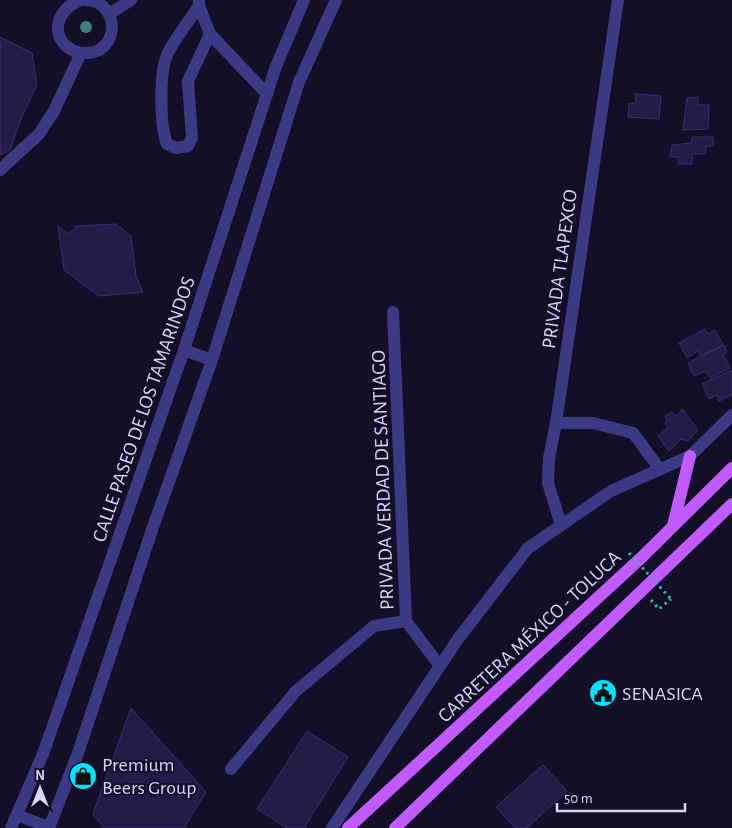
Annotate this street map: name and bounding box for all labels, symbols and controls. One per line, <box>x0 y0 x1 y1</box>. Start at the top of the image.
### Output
street label: PRIVADA TLAPEXCO <box>539 188 581 350</box>
street label: CALLE PASEO DE LOS TAMARINDOS <box>89 274 199 544</box>
street label: PRIVADA VERDAD DE SANTIAGO <box>368 350 398 610</box>
street label: CARRETERA MÉXICO - TOLUCA <box>434 546 625 727</box>
public building icon: SENASICA <box>588 678 618 708</box>
place label: SENASICA <box>622 684 703 704</box>
place label: Premium Beers Group <box>102 755 196 798</box>
shop icon: Premium Beers Group <box>68 761 98 791</box>
north arrow <box>15 763 65 813</box>
text: N <box>35 769 45 783</box>
scale bar <box>557 780 684 812</box>
text: 50 m <box>564 791 593 806</box>

